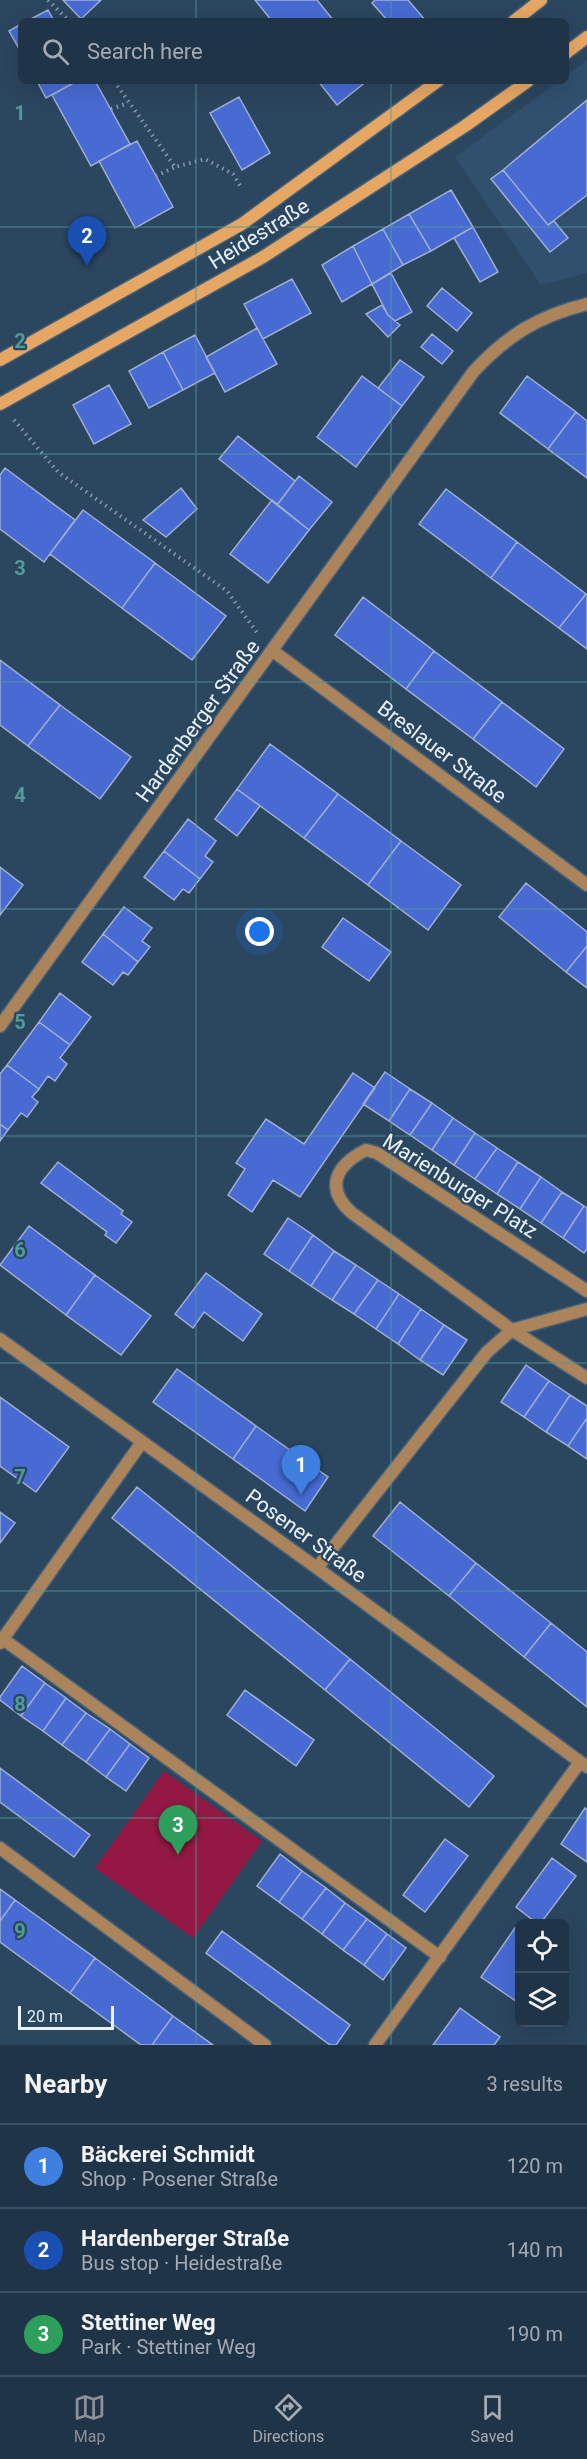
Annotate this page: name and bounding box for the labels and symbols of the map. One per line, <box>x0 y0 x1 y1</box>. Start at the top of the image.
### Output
text: 1 <box>14 101 26 125</box>
street label: Heidestraße <box>204 194 314 274</box>
pin: 2 <box>68 216 106 266</box>
text: 2 <box>14 329 26 353</box>
text: 3 <box>14 556 26 580</box>
street label: Hardenberger Straße <box>131 635 265 807</box>
street label: Breslauer Straße <box>373 696 511 808</box>
text: 4 <box>14 783 26 807</box>
your location <box>245 917 274 946</box>
text: 5 <box>14 1010 26 1034</box>
street label: Marienburger Platz <box>378 1129 542 1243</box>
text: 6 <box>14 1238 26 1262</box>
pin: 1 <box>282 1446 320 1495</box>
text: 7 <box>14 1465 26 1489</box>
street label: Posener Straße <box>241 1484 371 1588</box>
text: 8 <box>14 1692 26 1716</box>
pin: 3 <box>158 1806 198 1855</box>
text: 9 <box>14 1919 26 1943</box>
scale bar <box>18 2003 114 2030</box>

